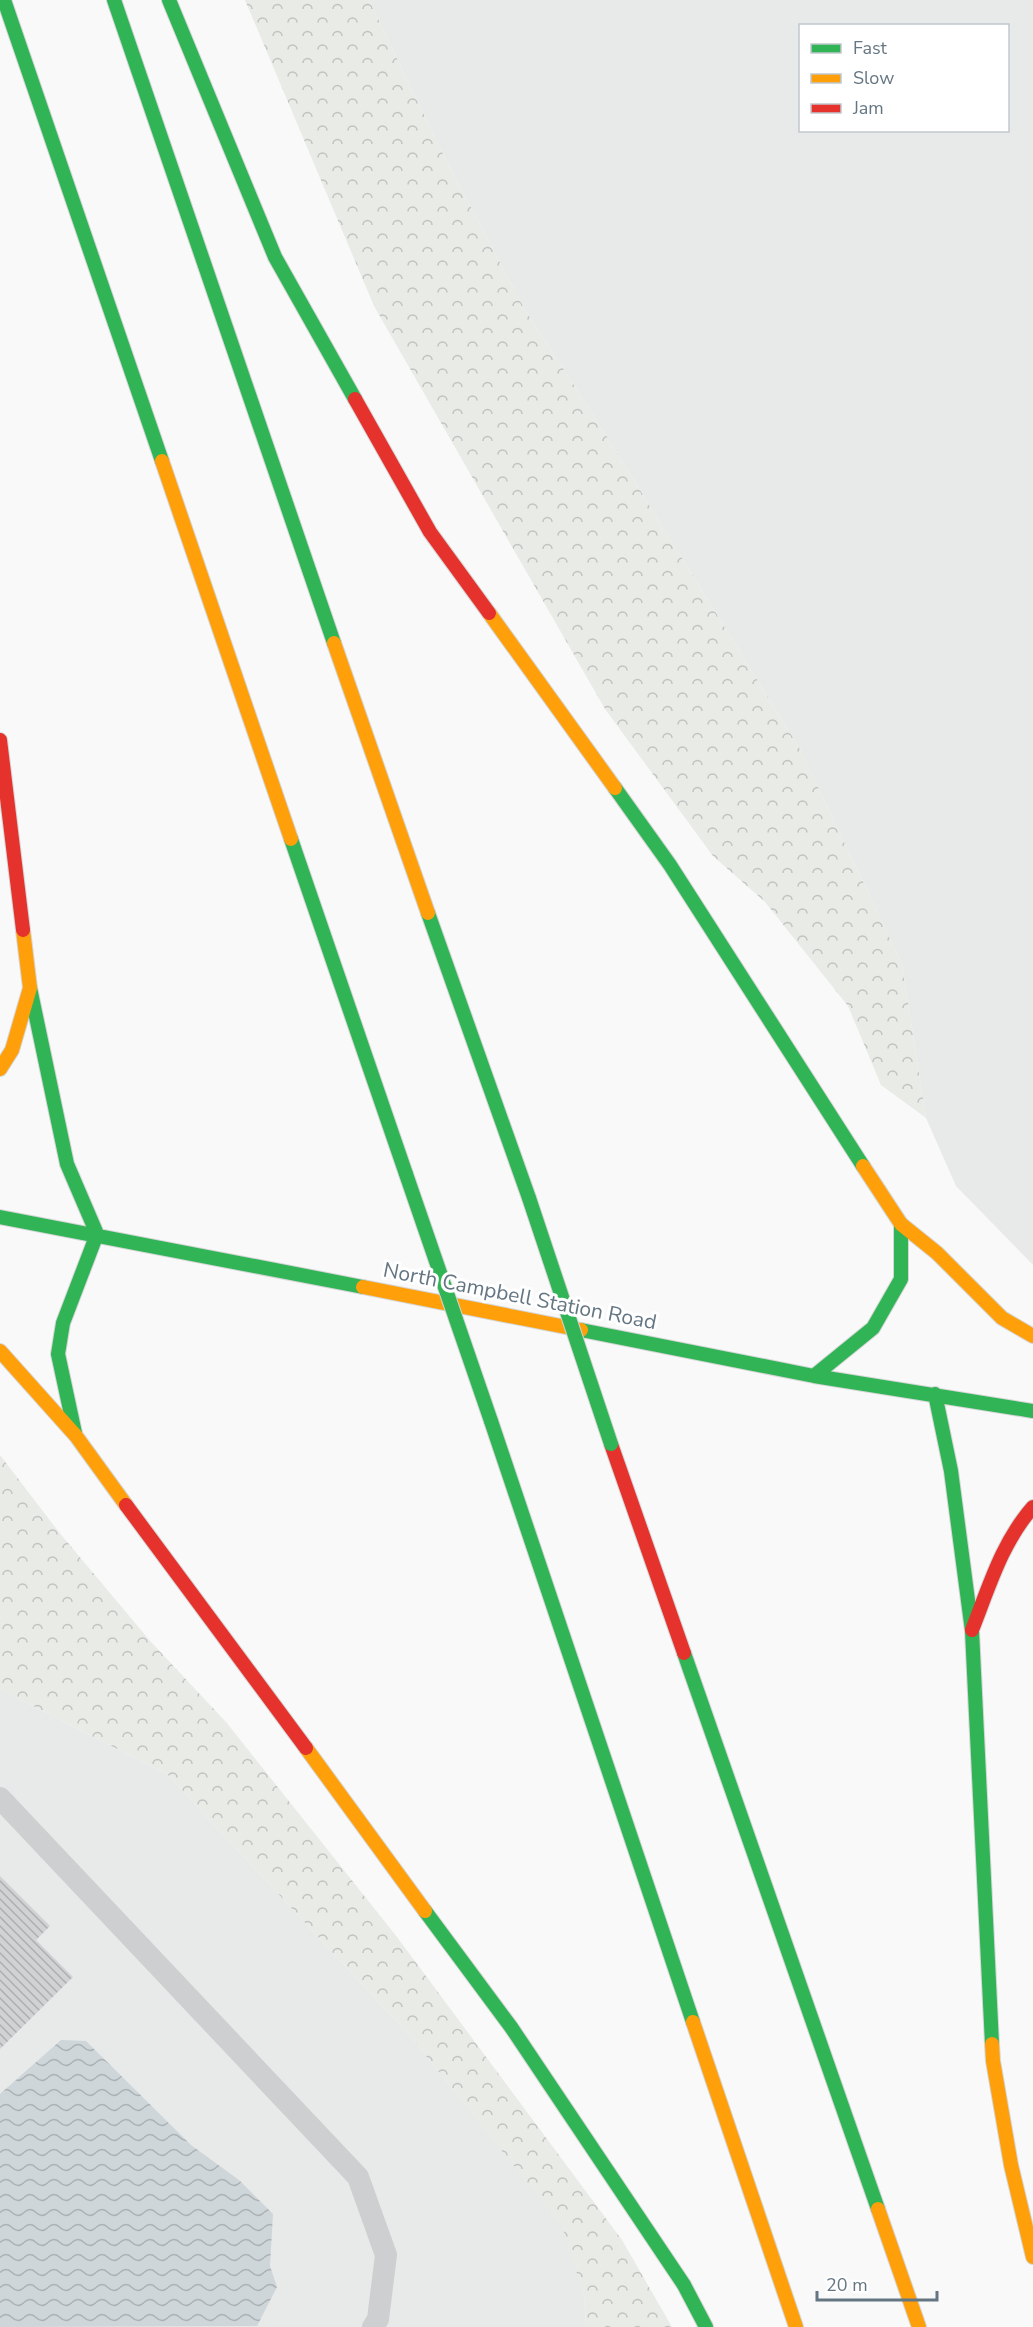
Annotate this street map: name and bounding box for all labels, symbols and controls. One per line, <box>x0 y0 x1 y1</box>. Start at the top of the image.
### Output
legend <box>799 24 1009 132</box>
text: Fast <box>853 36 888 60</box>
text: Slow <box>853 66 894 90</box>
text: Jam <box>852 96 884 120</box>
street label: North Campbell Station Road <box>381 1256 659 1336</box>
scale bar <box>817 2264 937 2302</box>
text: 20 m <box>826 2273 868 2297</box>

